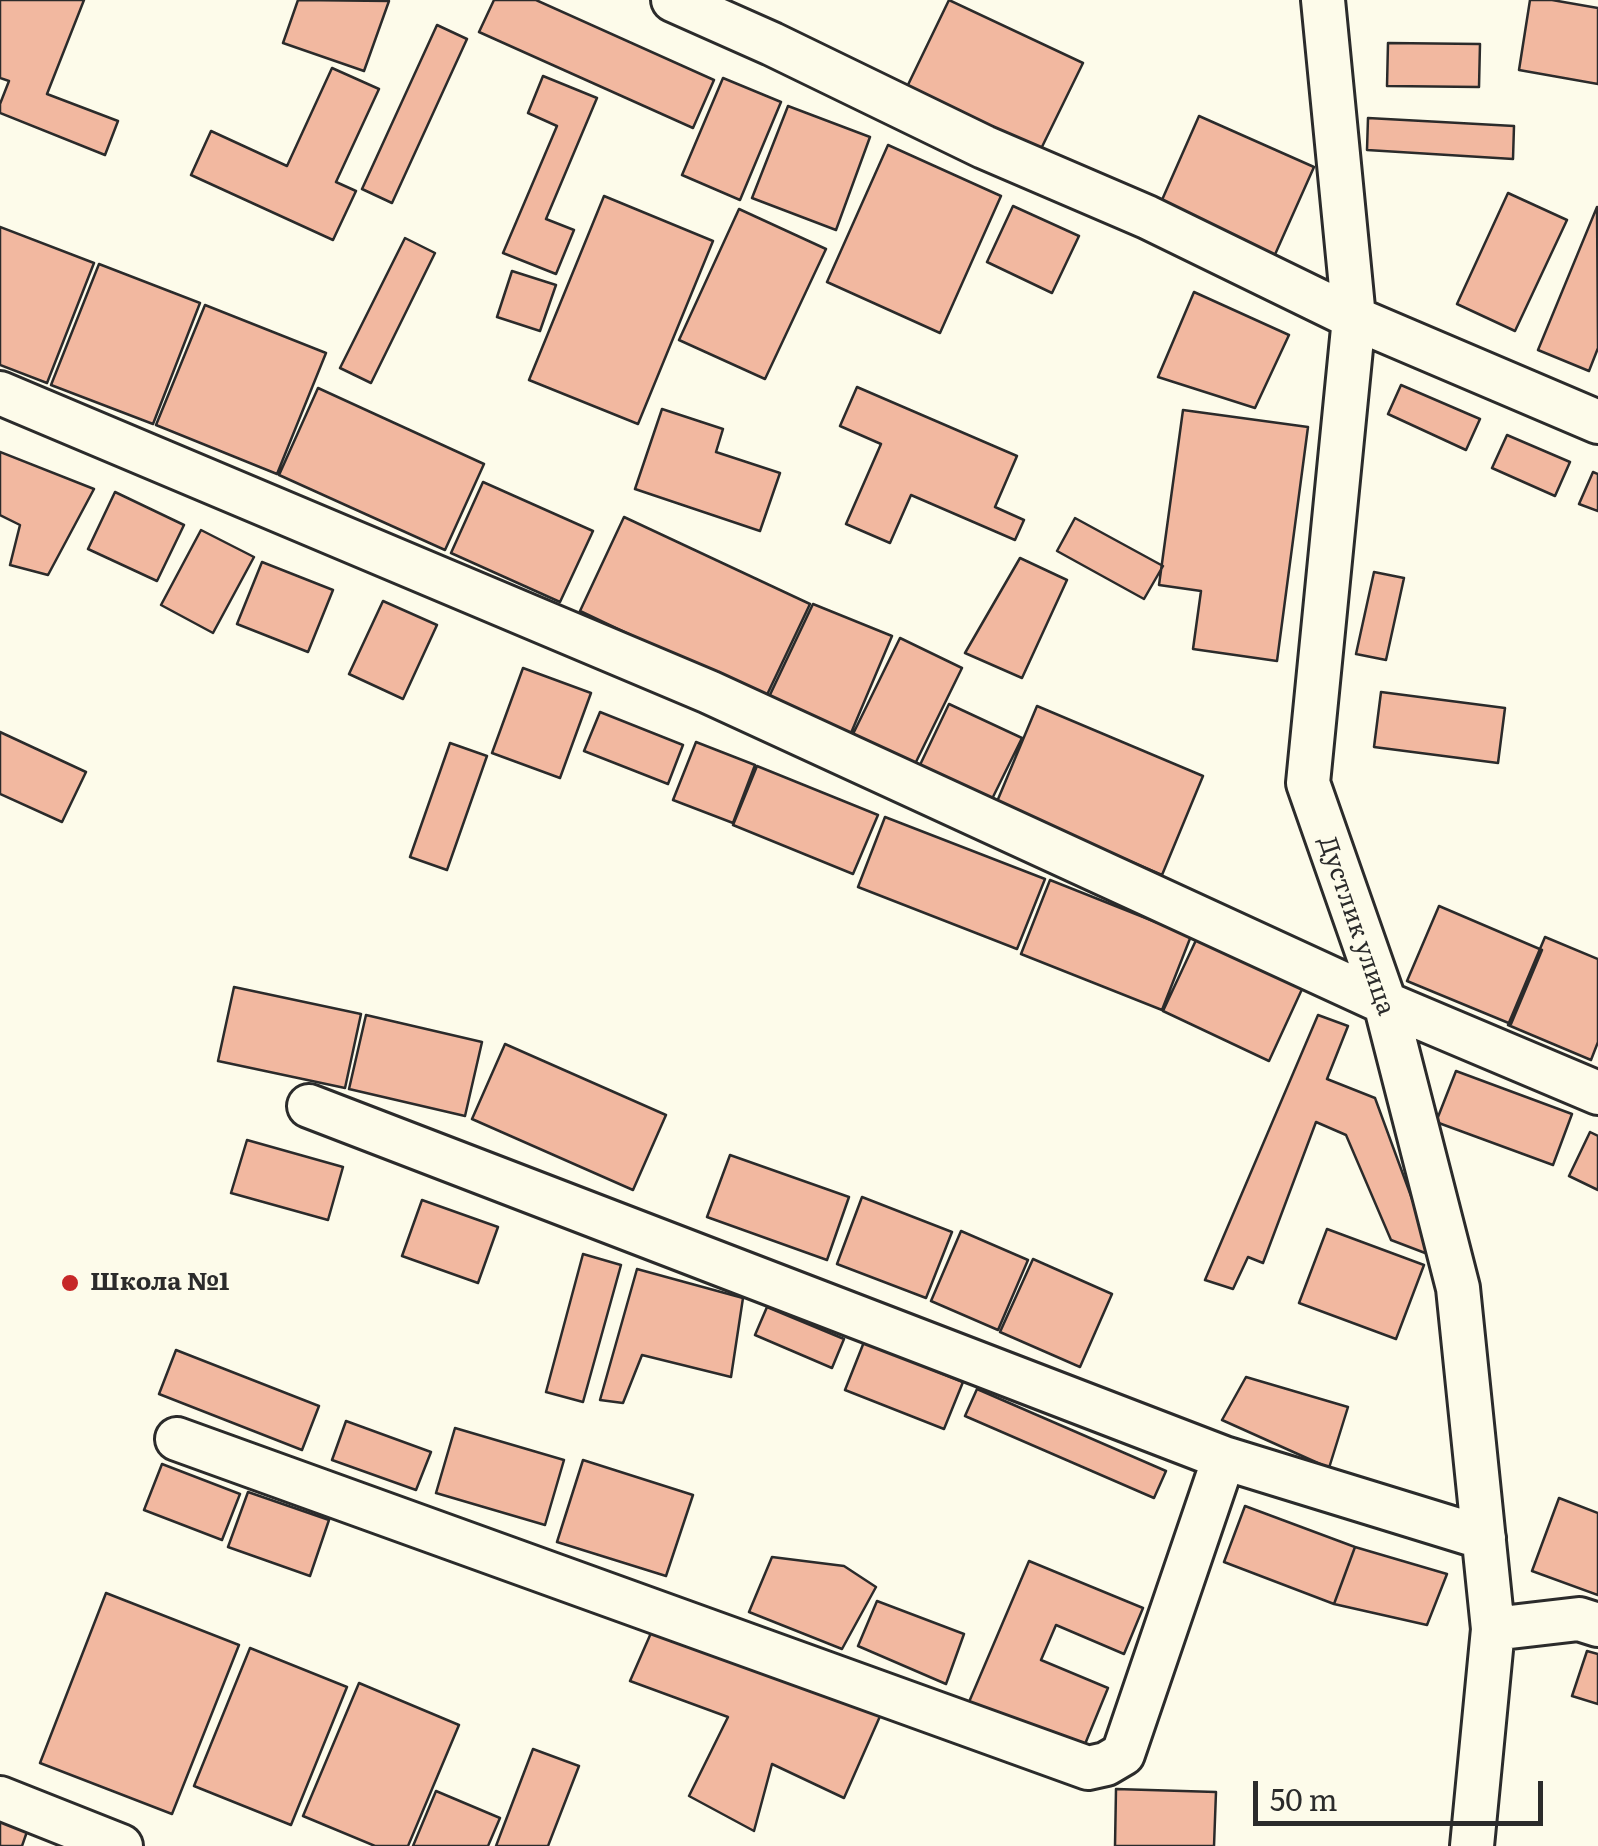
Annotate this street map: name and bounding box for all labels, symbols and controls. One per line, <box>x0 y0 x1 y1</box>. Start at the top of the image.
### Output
street label: Дустлик улица <box>1311 833 1401 1019</box>
place label: Школа №1 <box>90 1268 229 1298</box>
marker: Школа №1 <box>59 1272 81 1294</box>
scale bar <box>1258 1761 1548 1823</box>
text: 50 m <box>1270 1776 1338 1820</box>

